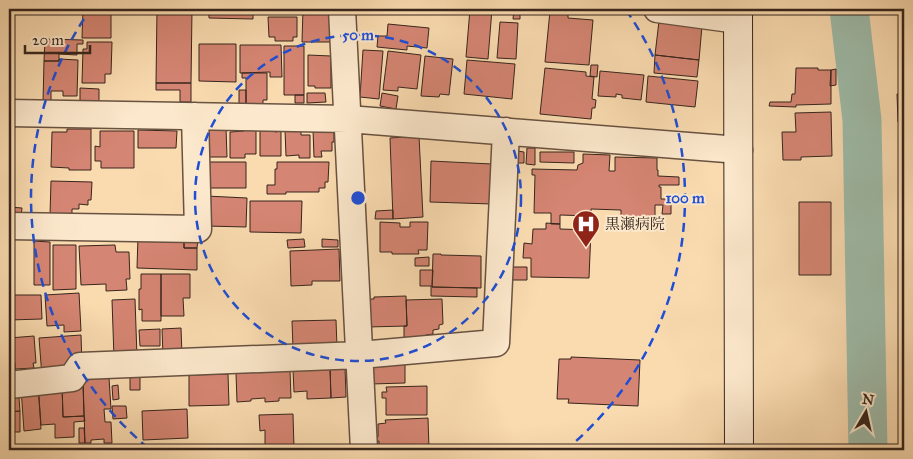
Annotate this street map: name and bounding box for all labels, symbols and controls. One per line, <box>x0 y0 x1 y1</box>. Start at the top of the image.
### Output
scale bar <box>25 22 90 54</box>
text: 50 m <box>342 26 374 44</box>
text: 20 m <box>32 31 64 49</box>
centre of rings <box>349 189 367 207</box>
text: 100 m <box>665 189 705 207</box>
hospital icon: 黒瀬病院 <box>571 209 601 248</box>
place label: 黒瀬病院 <box>605 215 665 233</box>
north arrow <box>840 386 890 436</box>
text: N <box>861 390 875 409</box>

